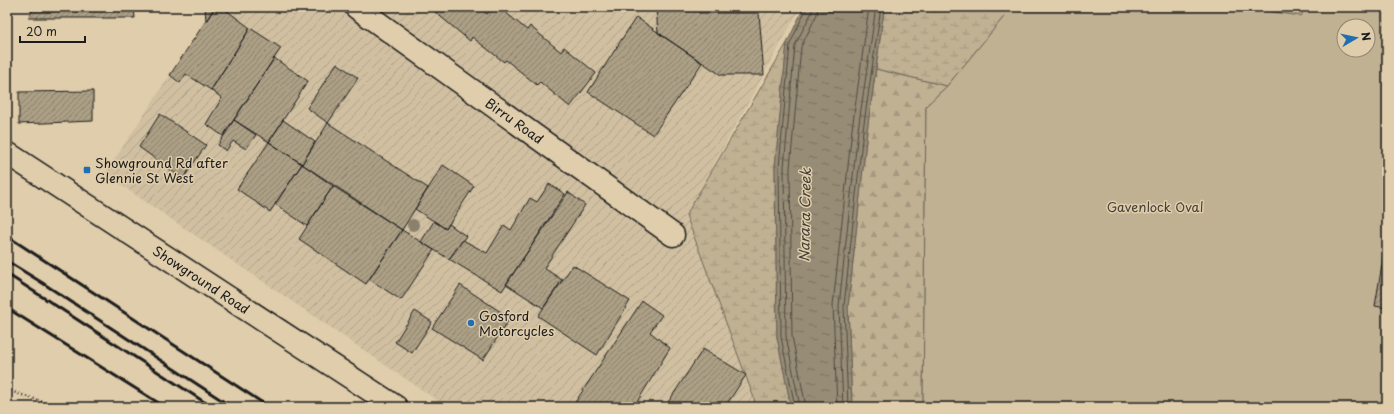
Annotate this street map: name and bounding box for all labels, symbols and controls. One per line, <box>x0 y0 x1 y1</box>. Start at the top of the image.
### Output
scale bar <box>20 18 85 44</box>
north arrow <box>1336 18 1376 58</box>
text: 20 m <box>26 22 57 40</box>
text: N <box>1357 31 1375 42</box>
street label: Birru Road <box>482 93 548 148</box>
place label: Showground Rd after Glennie St West <box>95 153 229 187</box>
marker: Showground Rd after Glennie St West <box>82 165 92 175</box>
water label: Narara Creek <box>793 166 816 262</box>
park label: Gavenlock Oval <box>1107 197 1203 216</box>
street label: Showground Road <box>149 241 254 318</box>
place label: Gosford Motorcycles <box>479 306 554 340</box>
marker: Gosford Motorcycles <box>466 318 476 328</box>

